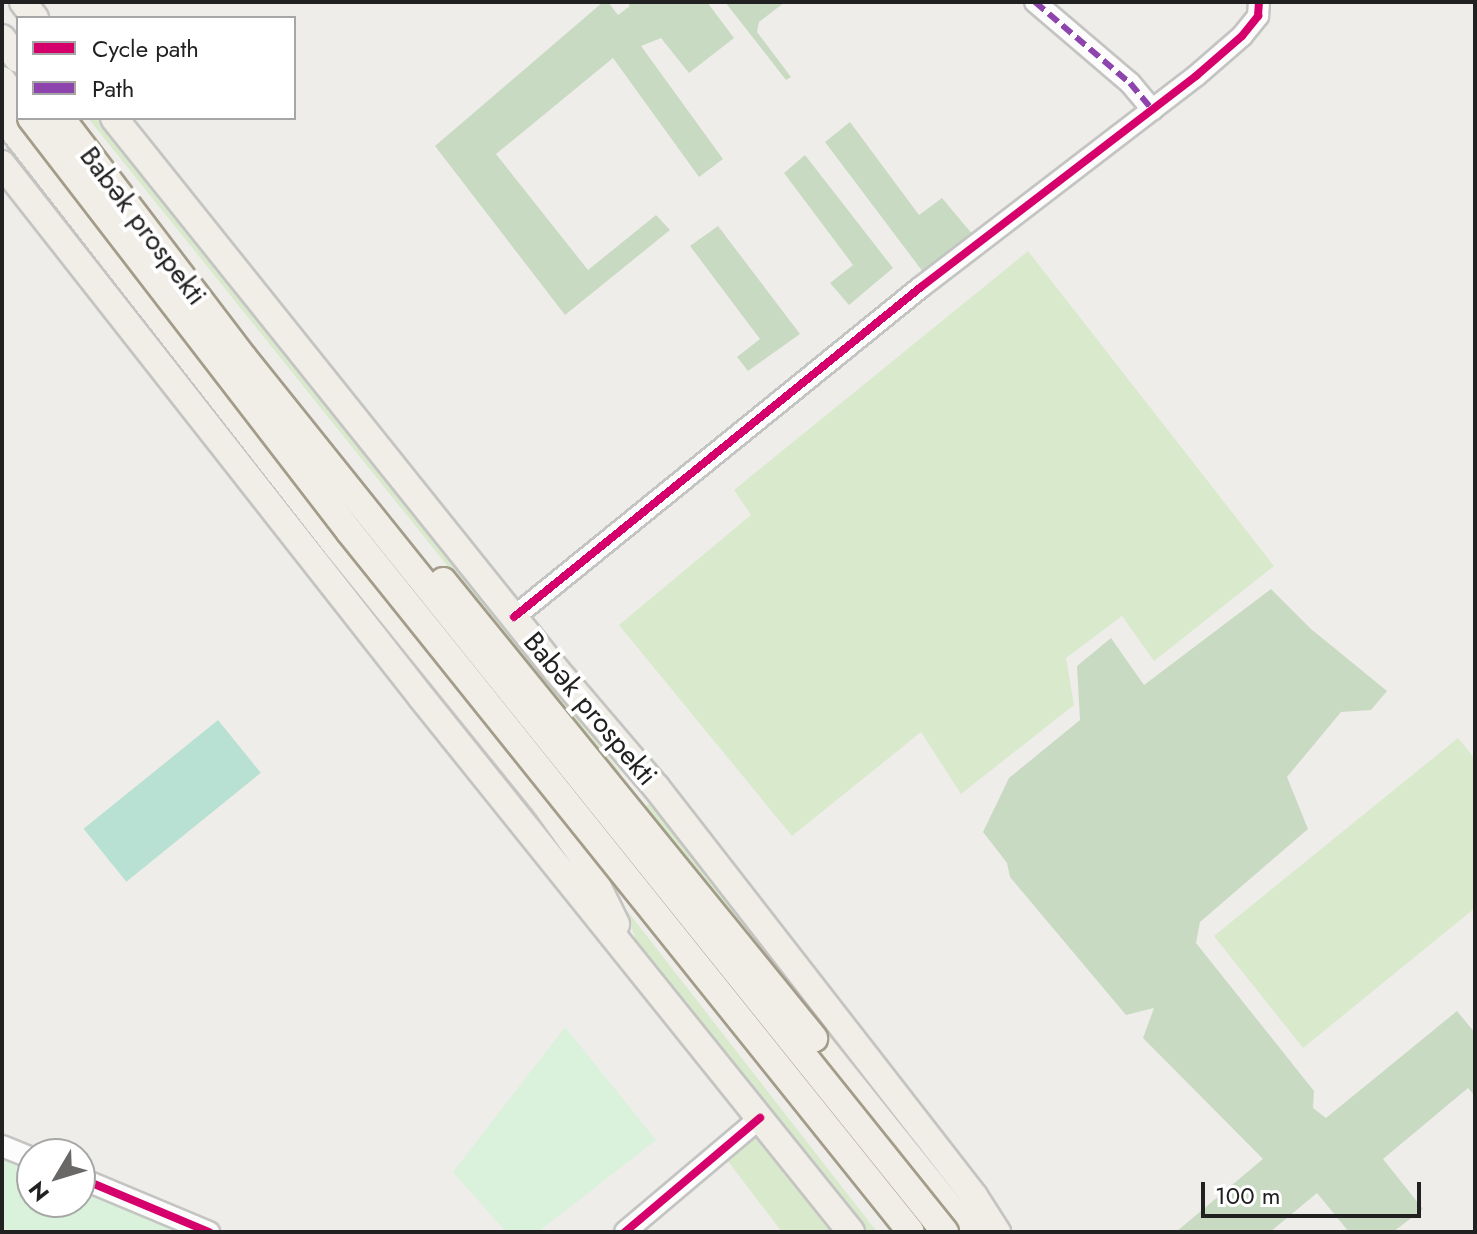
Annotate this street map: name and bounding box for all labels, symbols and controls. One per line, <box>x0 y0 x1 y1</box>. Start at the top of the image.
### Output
legend <box>16 16 296 120</box>
text: Cycle path <box>92 31 199 66</box>
text: Path <box>92 71 134 106</box>
street label: Babək prospekti <box>72 140 214 312</box>
street label: Babək prospekti <box>516 626 664 792</box>
north arrow <box>16 1138 96 1218</box>
scale bar <box>1205 1166 1425 1216</box>
text: N <box>21 1175 57 1208</box>
text: 100 m <box>1215 1178 1281 1213</box>

